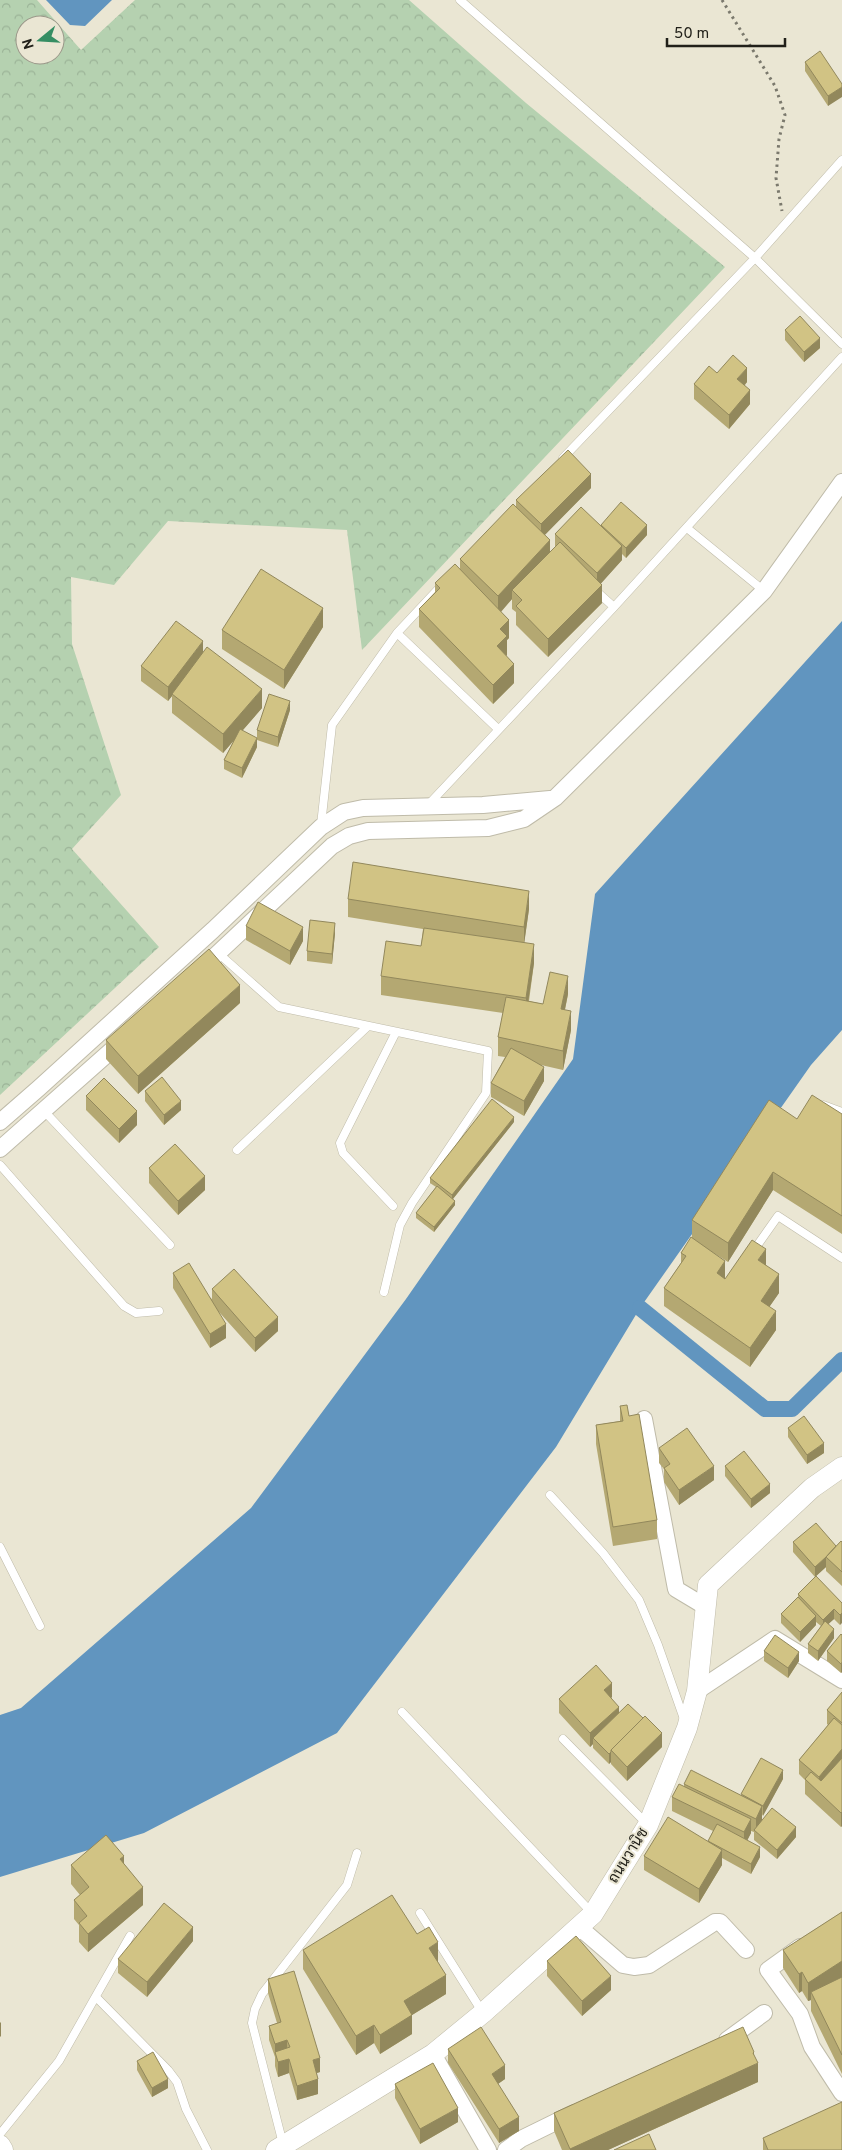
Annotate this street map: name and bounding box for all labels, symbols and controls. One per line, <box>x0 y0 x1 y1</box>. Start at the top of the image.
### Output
north arrow <box>15 15 65 65</box>
scale bar <box>667 15 784 47</box>
text: 50 m <box>674 25 709 44</box>
text: N <box>19 36 39 51</box>
street label: ถนนวานิช <box>604 1824 653 1887</box>

